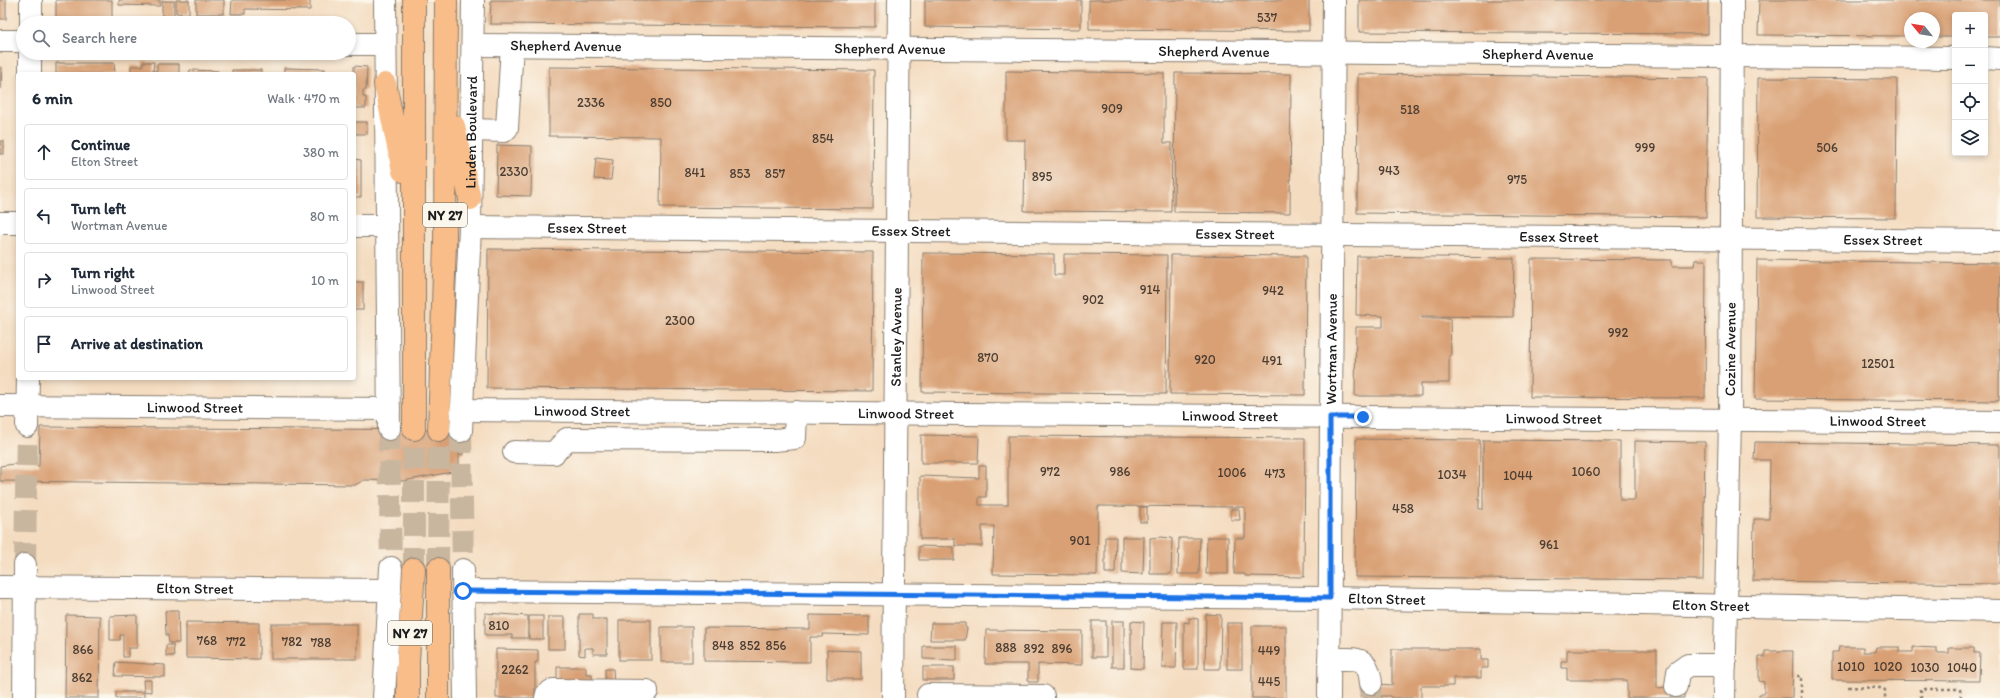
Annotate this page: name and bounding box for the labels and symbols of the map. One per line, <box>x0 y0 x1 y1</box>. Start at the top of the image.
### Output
house number: 537 <box>1257 10 1278 25</box>
north arrow <box>1904 12 1940 48</box>
street label: Shepherd Avenue <box>510 36 622 55</box>
street label: Shepherd Avenue <box>834 39 946 58</box>
street label: Shepherd Avenue <box>1158 42 1270 61</box>
street label: Shepherd Avenue <box>1482 45 1594 64</box>
street label: Linden Boulevard <box>462 75 481 189</box>
house number: 2336 <box>577 95 605 110</box>
house number: 850 <box>650 95 672 110</box>
house number: 909 <box>1101 101 1123 116</box>
house number: 518 <box>1400 102 1420 117</box>
house number: 854 <box>812 131 834 146</box>
house number: 999 <box>1635 140 1655 155</box>
house number: 506 <box>1816 140 1838 155</box>
house number: 943 <box>1378 163 1400 178</box>
house number: 2330 <box>499 164 529 179</box>
house number: 841 <box>685 165 705 180</box>
house number: 853 <box>729 166 751 181</box>
house number: 857 <box>765 166 786 181</box>
house number: 895 <box>1032 169 1053 184</box>
house number: 975 <box>1507 172 1527 187</box>
road number: NY 27 <box>423 203 467 227</box>
street label: Essex Street <box>547 219 627 237</box>
street label: Essex Street <box>871 222 951 240</box>
street label: Essex Street <box>1195 225 1275 243</box>
street label: Essex Street <box>1519 228 1599 246</box>
street label: Essex Street <box>1843 231 1923 249</box>
house number: 914 <box>1140 282 1161 297</box>
house number: 942 <box>1262 283 1284 298</box>
street label: Stanley Avenue <box>887 287 906 387</box>
house number: 902 <box>1082 292 1104 307</box>
street label: Wortman Avenue <box>1322 293 1341 405</box>
street label: Cozine Avenue <box>1721 302 1740 396</box>
house number: 2300 <box>665 313 695 328</box>
house number: 992 <box>1608 325 1628 340</box>
house number: 870 <box>977 350 999 365</box>
house number: 920 <box>1194 352 1216 367</box>
house number: 491 <box>1262 353 1282 368</box>
house number: 12501 <box>1861 356 1895 371</box>
street label: Linwood Street <box>147 398 244 417</box>
street label: Linwood Street <box>534 402 631 420</box>
street label: Linwood Street <box>858 404 955 423</box>
street label: Linwood Street <box>1182 407 1279 425</box>
route end <box>1354 408 1372 426</box>
street label: Linwood Street <box>1506 409 1603 428</box>
street label: Linwood Street <box>1830 412 1927 430</box>
house number: 972 <box>1040 464 1060 479</box>
house number: 986 <box>1110 464 1131 479</box>
house number: 1060 <box>1572 464 1600 479</box>
house number: 1006 <box>1218 465 1247 480</box>
house number: 473 <box>1264 466 1286 481</box>
house number: 1034 <box>1438 467 1467 482</box>
house number: 1044 <box>1503 468 1533 483</box>
house number: 458 <box>1392 501 1414 516</box>
house number: 901 <box>1070 533 1090 548</box>
house number: 961 <box>1539 537 1559 552</box>
street label: Elton Street <box>156 579 234 598</box>
route start <box>454 582 472 600</box>
street label: Elton Street <box>1348 589 1426 609</box>
street label: Elton Street <box>1672 596 1750 615</box>
house number: 810 <box>488 618 510 633</box>
road number: NY 27 <box>388 621 432 645</box>
house number: 768 <box>197 633 217 648</box>
house number: 772 <box>226 634 246 649</box>
house number: 782 <box>282 634 302 649</box>
house number: 788 <box>311 635 331 650</box>
house number: 848 <box>712 638 734 653</box>
house number: 852 <box>740 638 761 653</box>
house number: 856 <box>766 638 787 653</box>
house number: 888 <box>995 640 1017 655</box>
house number: 892 <box>1024 641 1045 656</box>
house number: 896 <box>1052 641 1073 656</box>
house number: 866 <box>73 642 94 657</box>
house number: 449 <box>1258 643 1280 658</box>
house number: 1010 <box>1837 659 1865 674</box>
house number: 1020 <box>1874 659 1902 674</box>
house number: 1030 <box>1910 660 1940 675</box>
house number: 1040 <box>1947 660 1977 675</box>
house number: 2262 <box>501 662 529 677</box>
house number: 862 <box>72 670 93 685</box>
house number: 445 <box>1258 674 1280 689</box>

